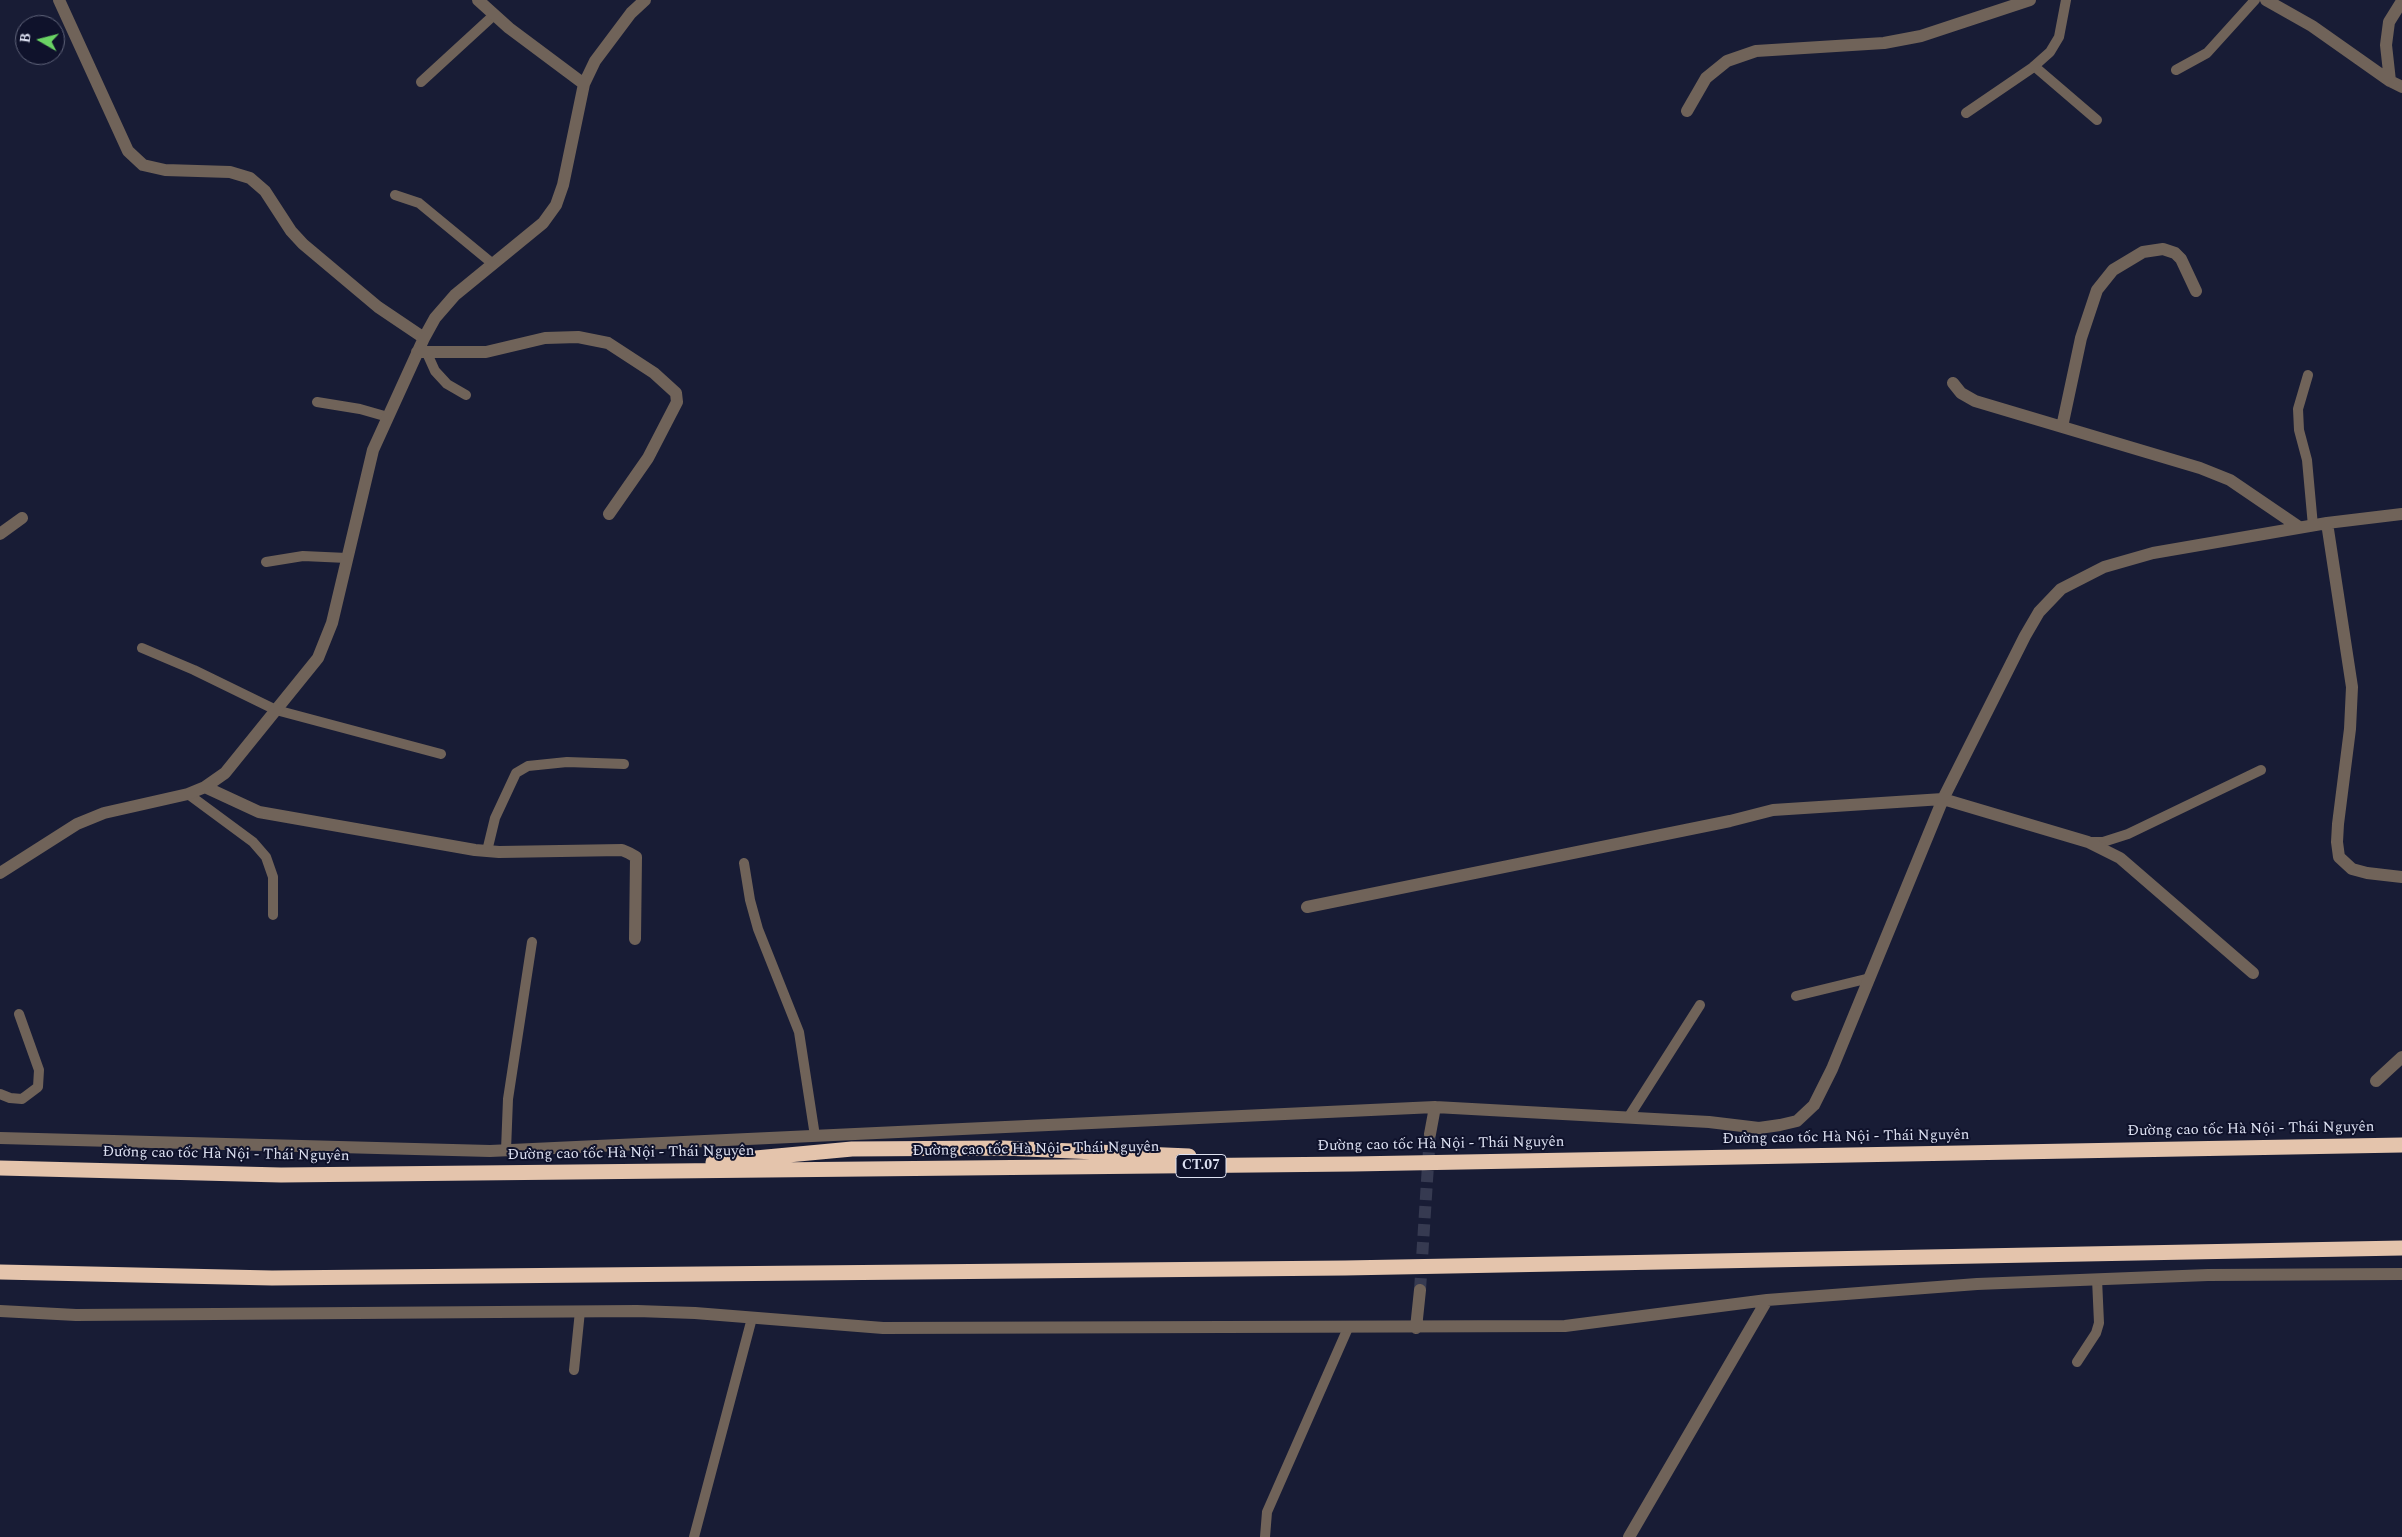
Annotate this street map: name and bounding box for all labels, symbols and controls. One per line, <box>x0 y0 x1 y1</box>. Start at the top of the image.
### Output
north arrow <box>15 15 65 65</box>
text: B <box>15 32 37 44</box>
street label: Đường cao tốc Hà Nội - Thái Nguyên <box>2127 1119 2375 1141</box>
street label: Đường cao tốc Hà Nội - Thái Nguyên <box>1722 1127 1970 1149</box>
street label: Đường cao tốc Hà Nội - Thái Nguyên <box>1317 1134 1565 1156</box>
street label: Đường cao tốc Hà Nội - Thái Nguyên <box>912 1139 1160 1161</box>
street label: Đường cao tốc Hà Nội - Thái Nguyên <box>507 1143 755 1165</box>
street label: Đường cao tốc Hà Nội - Thái Nguyên <box>102 1144 350 1166</box>
road number: CT.07 <box>1176 1154 1226 1178</box>

